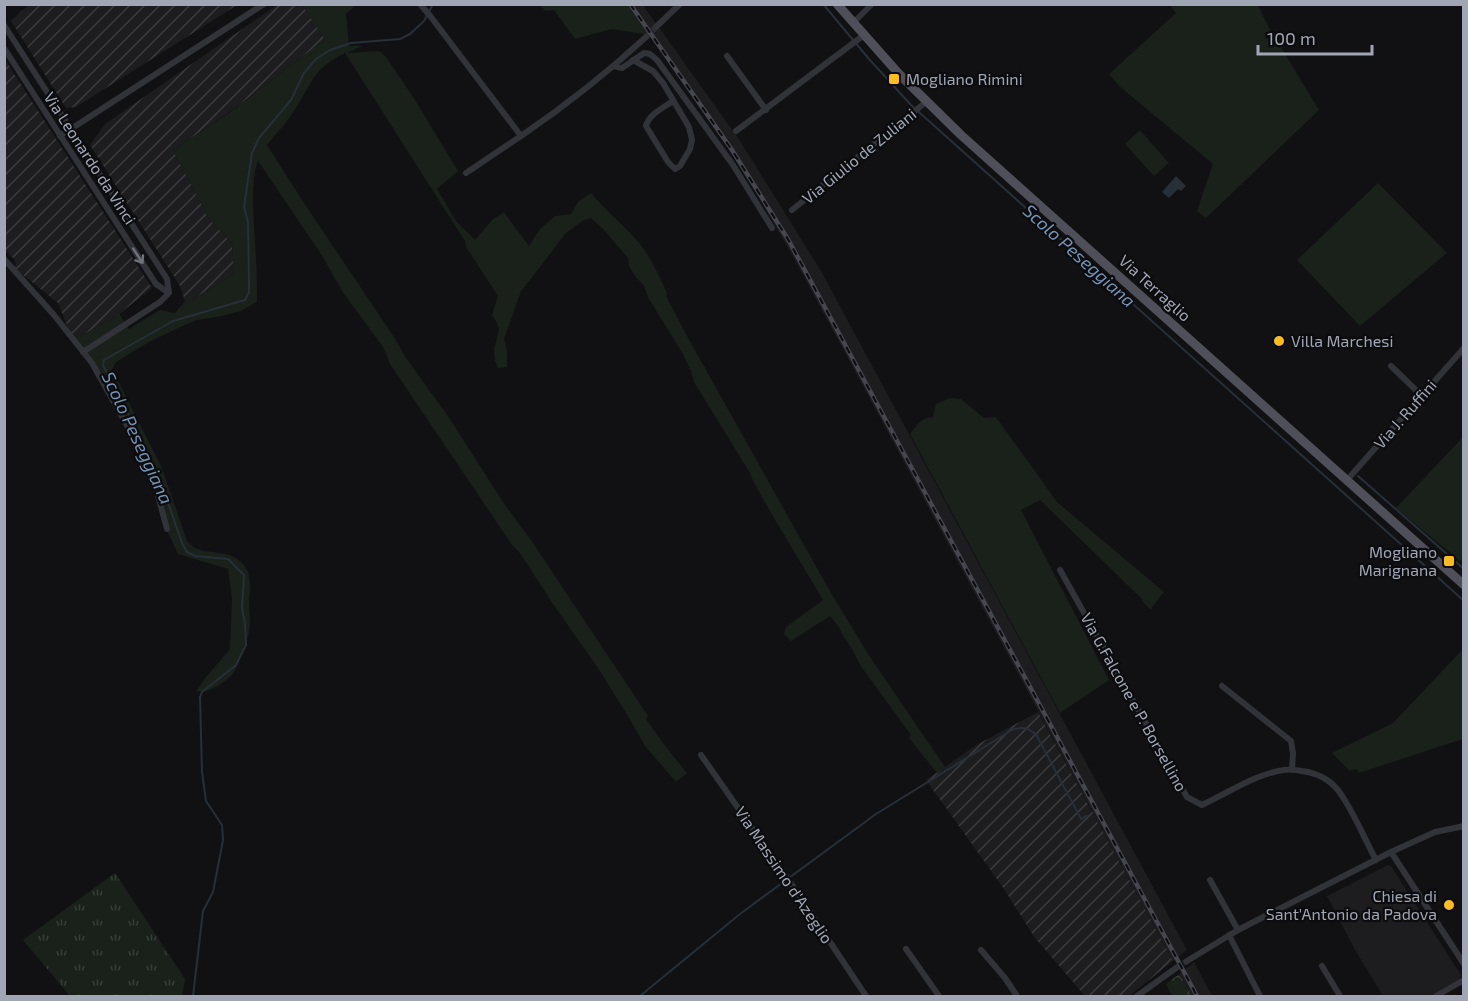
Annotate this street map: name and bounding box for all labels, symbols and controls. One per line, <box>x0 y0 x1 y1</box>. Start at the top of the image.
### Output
scale bar <box>1258 18 1372 56</box>
text: 100 m <box>1267 27 1316 49</box>
place label: Mogliano Rimini <box>906 69 1023 88</box>
marker: Mogliano Rimini <box>887 72 901 86</box>
street label: Via Leonardo da Vinci <box>41 88 140 227</box>
street label: Via Giulio de Zuliani <box>798 104 919 207</box>
water label: Scolo Peseggiana <box>1019 199 1140 311</box>
one-way arrow <box>133 247 145 264</box>
street label: Via Terraglio <box>1115 250 1195 325</box>
place label: Villa Marchesi <box>1291 331 1393 350</box>
marker: Villa Marchesi <box>1272 334 1286 348</box>
water label: Scolo Peseggiana <box>98 368 178 507</box>
street label: Via J. Ruffini <box>1369 375 1440 452</box>
place label: Mogliano Marignana <box>1359 542 1437 579</box>
marker: Mogliano Marignana <box>1442 554 1456 568</box>
street label: Via G.Falcone e P. Borsellino <box>1077 609 1192 794</box>
street label: Via Massimo d'Azeglio <box>731 803 837 947</box>
place label: Chiesa di Sant'Antonio da Padova <box>1266 886 1437 923</box>
marker: Chiesa di Sant'Antonio da Padova <box>1442 898 1456 912</box>

